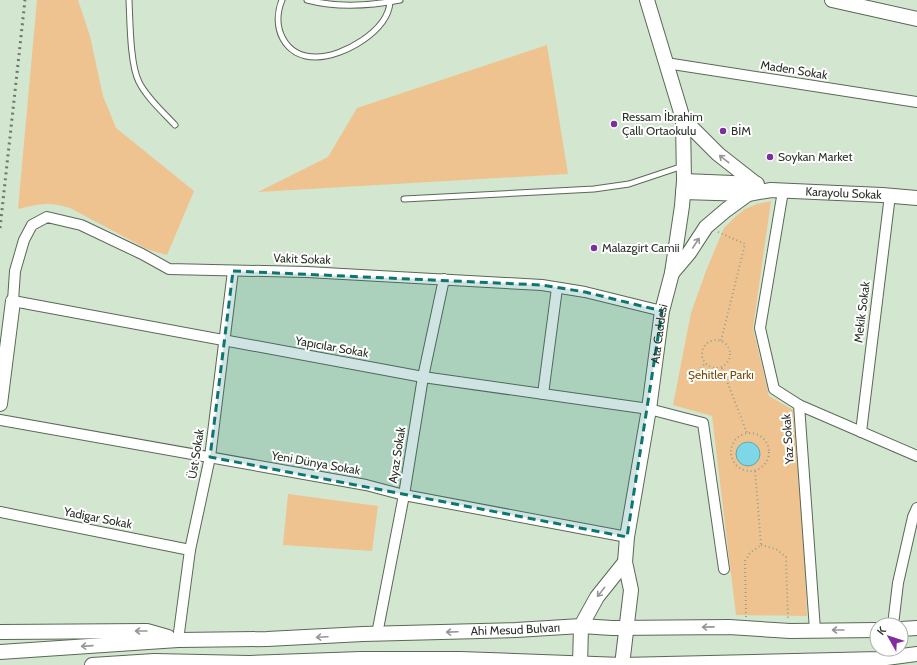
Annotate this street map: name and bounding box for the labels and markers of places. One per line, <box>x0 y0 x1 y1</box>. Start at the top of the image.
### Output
place label: Ressam İbrahim Çallı Ortaokulu <box>622 109 703 138</box>
marker: Ressam İbrahim Çallı Ortaokulu <box>609 119 619 129</box>
place label: BİM <box>731 123 751 138</box>
marker: BİM <box>718 126 728 136</box>
place label: Soykan Market <box>778 149 853 164</box>
marker: Soykan Market <box>765 152 775 162</box>
place label: Malazgirt Camii <box>602 240 680 255</box>
marker: Malazgirt Camii <box>589 243 599 253</box>

